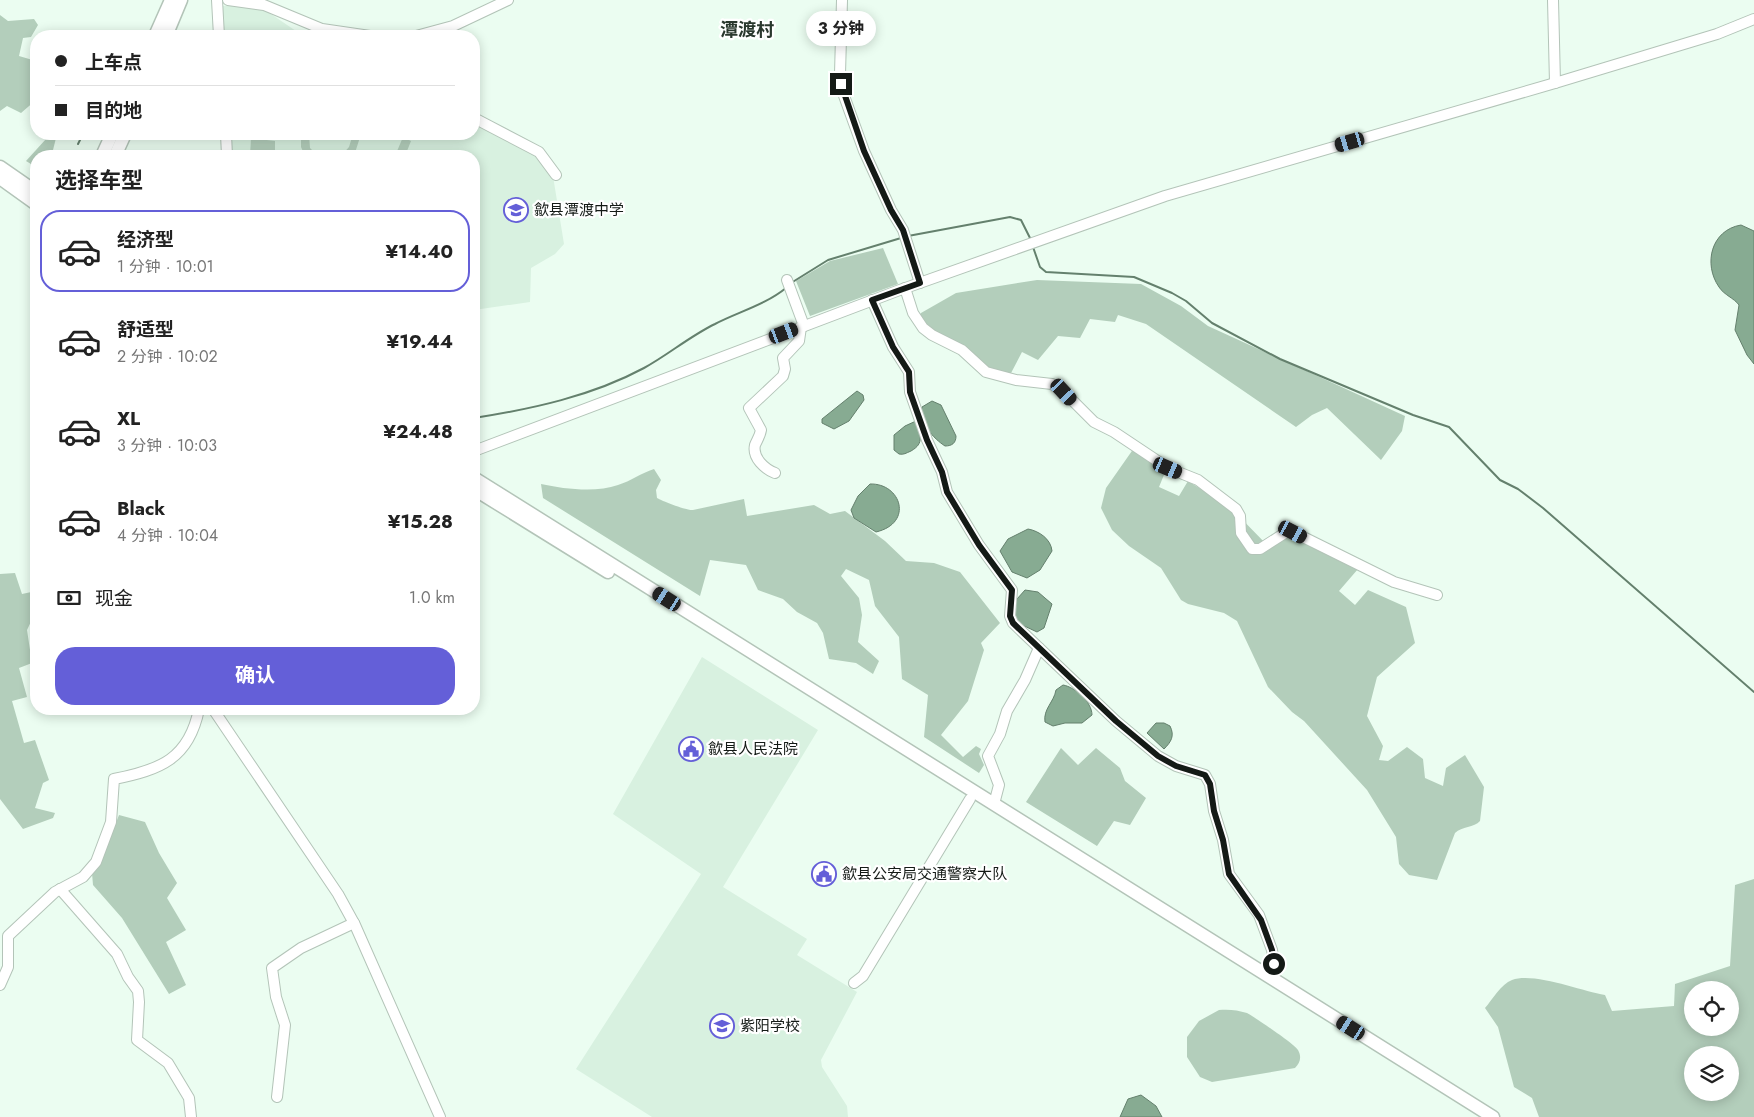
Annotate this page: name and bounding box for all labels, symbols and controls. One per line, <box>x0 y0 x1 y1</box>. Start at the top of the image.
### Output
callout: 3 分钟 <box>806 12 876 46</box>
district label: 潭渡村 <box>720 17 774 43</box>
text: 3 分钟 <box>818 17 864 40</box>
text: 上车点 <box>85 49 142 76</box>
route end <box>830 73 852 95</box>
text: 目的地 <box>85 97 142 124</box>
car <box>1333 131 1366 153</box>
text: 选择车型 <box>55 164 143 196</box>
school or university icon: 歙县潭渡中学 <box>503 197 529 223</box>
place label: 歙县潭渡中学 <box>534 199 624 221</box>
text: 经济型 <box>117 226 174 253</box>
icon: car <box>57 229 102 274</box>
text: ¥14.40 <box>385 238 453 265</box>
text: 1 分钟 · 10:01 <box>117 255 214 278</box>
text: 舒适型 <box>117 316 174 343</box>
icon: car <box>57 319 102 364</box>
car <box>767 321 800 345</box>
text: ¥19.44 <box>387 328 453 355</box>
text: 2 分钟 · 10:02 <box>117 345 218 368</box>
car <box>1048 376 1079 408</box>
text: XL <box>117 405 140 432</box>
icon: car <box>57 409 102 454</box>
text: ¥24.48 <box>383 418 453 445</box>
text: 3 分钟 · 10:03 <box>117 434 217 457</box>
car <box>1151 455 1184 481</box>
text: Black <box>117 495 165 522</box>
icon: car <box>57 499 102 544</box>
text: ¥15.28 <box>388 508 453 535</box>
car <box>1276 518 1309 546</box>
text: 4 分钟 · 10:04 <box>117 524 218 547</box>
icon: cash <box>55 584 83 612</box>
text: 现金 <box>95 585 133 612</box>
car <box>650 585 683 613</box>
text: 1.0 km <box>409 586 455 609</box>
button: 确认 <box>55 647 455 705</box>
public building icon: 歙县人民法院 <box>678 736 704 762</box>
place label: 歙县人民法院 <box>708 738 798 760</box>
public building icon: 歙县公安局交通警察大队 <box>811 861 837 887</box>
place label: 歙县公安局交通警察大队 <box>842 863 1007 885</box>
route start <box>1263 953 1285 975</box>
map controls <box>1684 981 1739 1101</box>
button: locate <box>1684 981 1739 1036</box>
school or university icon: 紫阳学校 <box>709 1013 735 1039</box>
car <box>1334 1014 1367 1042</box>
place label: 紫阳学校 <box>740 1015 800 1037</box>
button: layers <box>1684 1046 1739 1101</box>

